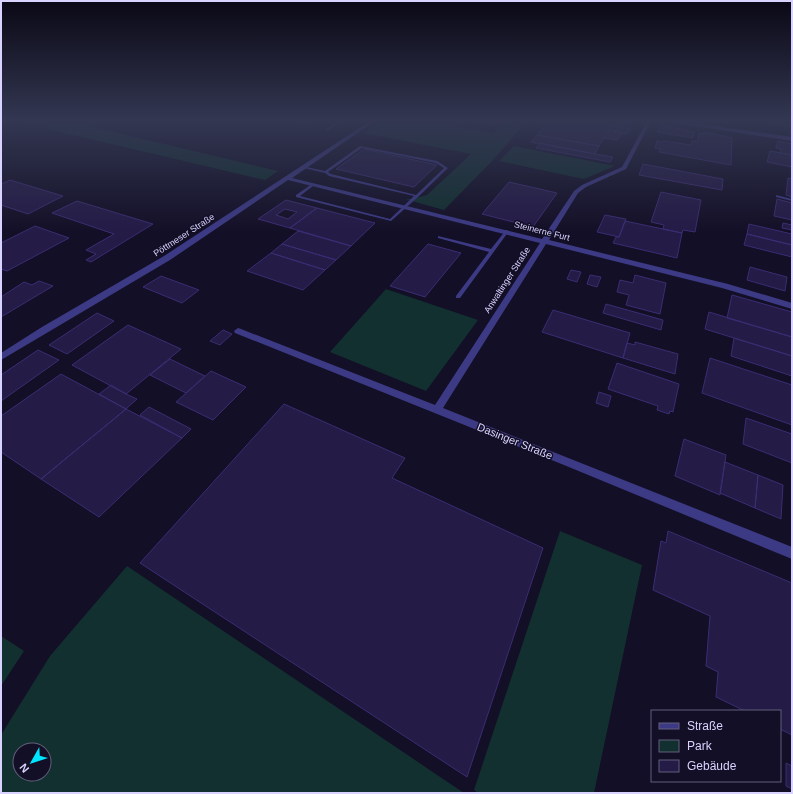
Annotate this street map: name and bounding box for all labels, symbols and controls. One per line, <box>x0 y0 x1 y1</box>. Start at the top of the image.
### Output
street label: Pöttmeser Straße <box>152 212 216 258</box>
street label: Steinerne Furt <box>513 219 571 243</box>
street label: Anwaltinger Straße <box>482 245 532 315</box>
street label: Dasinger Straße <box>476 420 554 462</box>
legend <box>651 710 781 782</box>
text: Straße <box>687 719 723 733</box>
text: Park <box>687 739 713 753</box>
north arrow <box>12 742 52 782</box>
text: Gebäude <box>687 759 737 773</box>
text: N <box>17 761 31 775</box>

